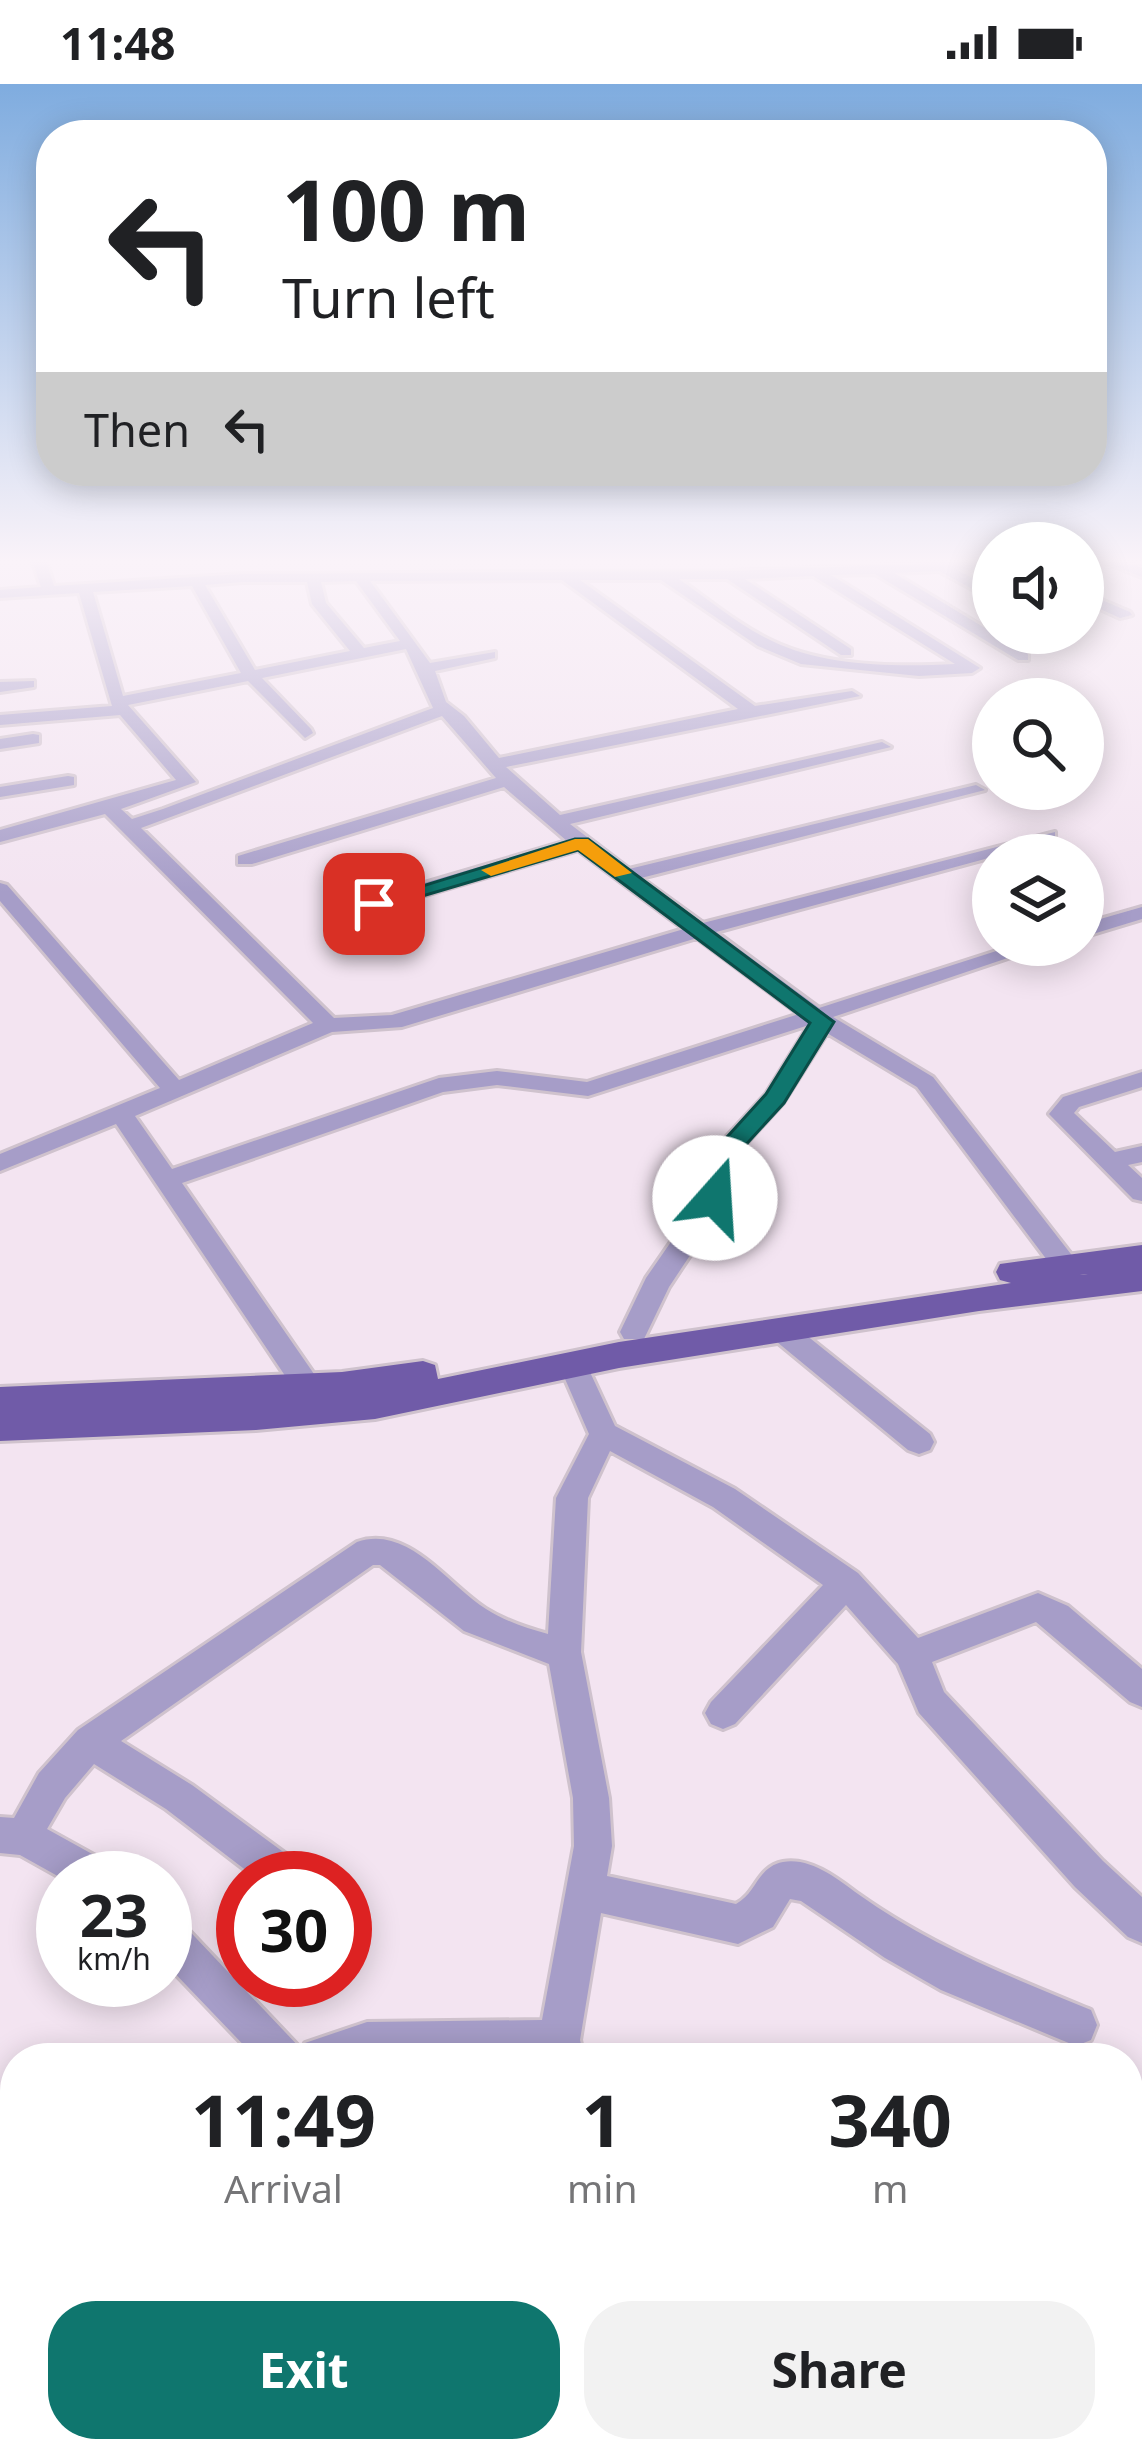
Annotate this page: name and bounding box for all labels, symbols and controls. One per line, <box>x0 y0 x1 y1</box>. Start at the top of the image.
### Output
text: 11:48 <box>60 12 176 73</box>
text: 100 m <box>282 151 530 266</box>
icon: left <box>84 168 240 324</box>
text: Turn left <box>282 260 495 334</box>
icon: left <box>214 396 280 462</box>
text: Then <box>84 399 190 460</box>
map controls <box>972 522 1104 966</box>
button: sound <box>972 522 1104 654</box>
button: search <box>972 678 1104 810</box>
button: layers <box>972 834 1104 966</box>
pin <box>323 853 425 955</box>
icon: arrive <box>341 871 407 937</box>
position arrow <box>652 1135 778 1261</box>
speed limit sign: 30 <box>216 1851 372 2007</box>
text: 23 <box>80 1873 148 1955</box>
text: km/h <box>77 1938 151 1979</box>
text: 11:49 <box>191 2070 376 2168</box>
text: 1 <box>582 2070 623 2168</box>
text: 340 <box>828 2070 952 2168</box>
text: Arrival <box>224 2161 343 2214</box>
text: min <box>567 2161 638 2214</box>
text: m <box>872 2161 908 2214</box>
button: Exit <box>48 2301 560 2439</box>
button: Share <box>584 2301 1095 2439</box>

